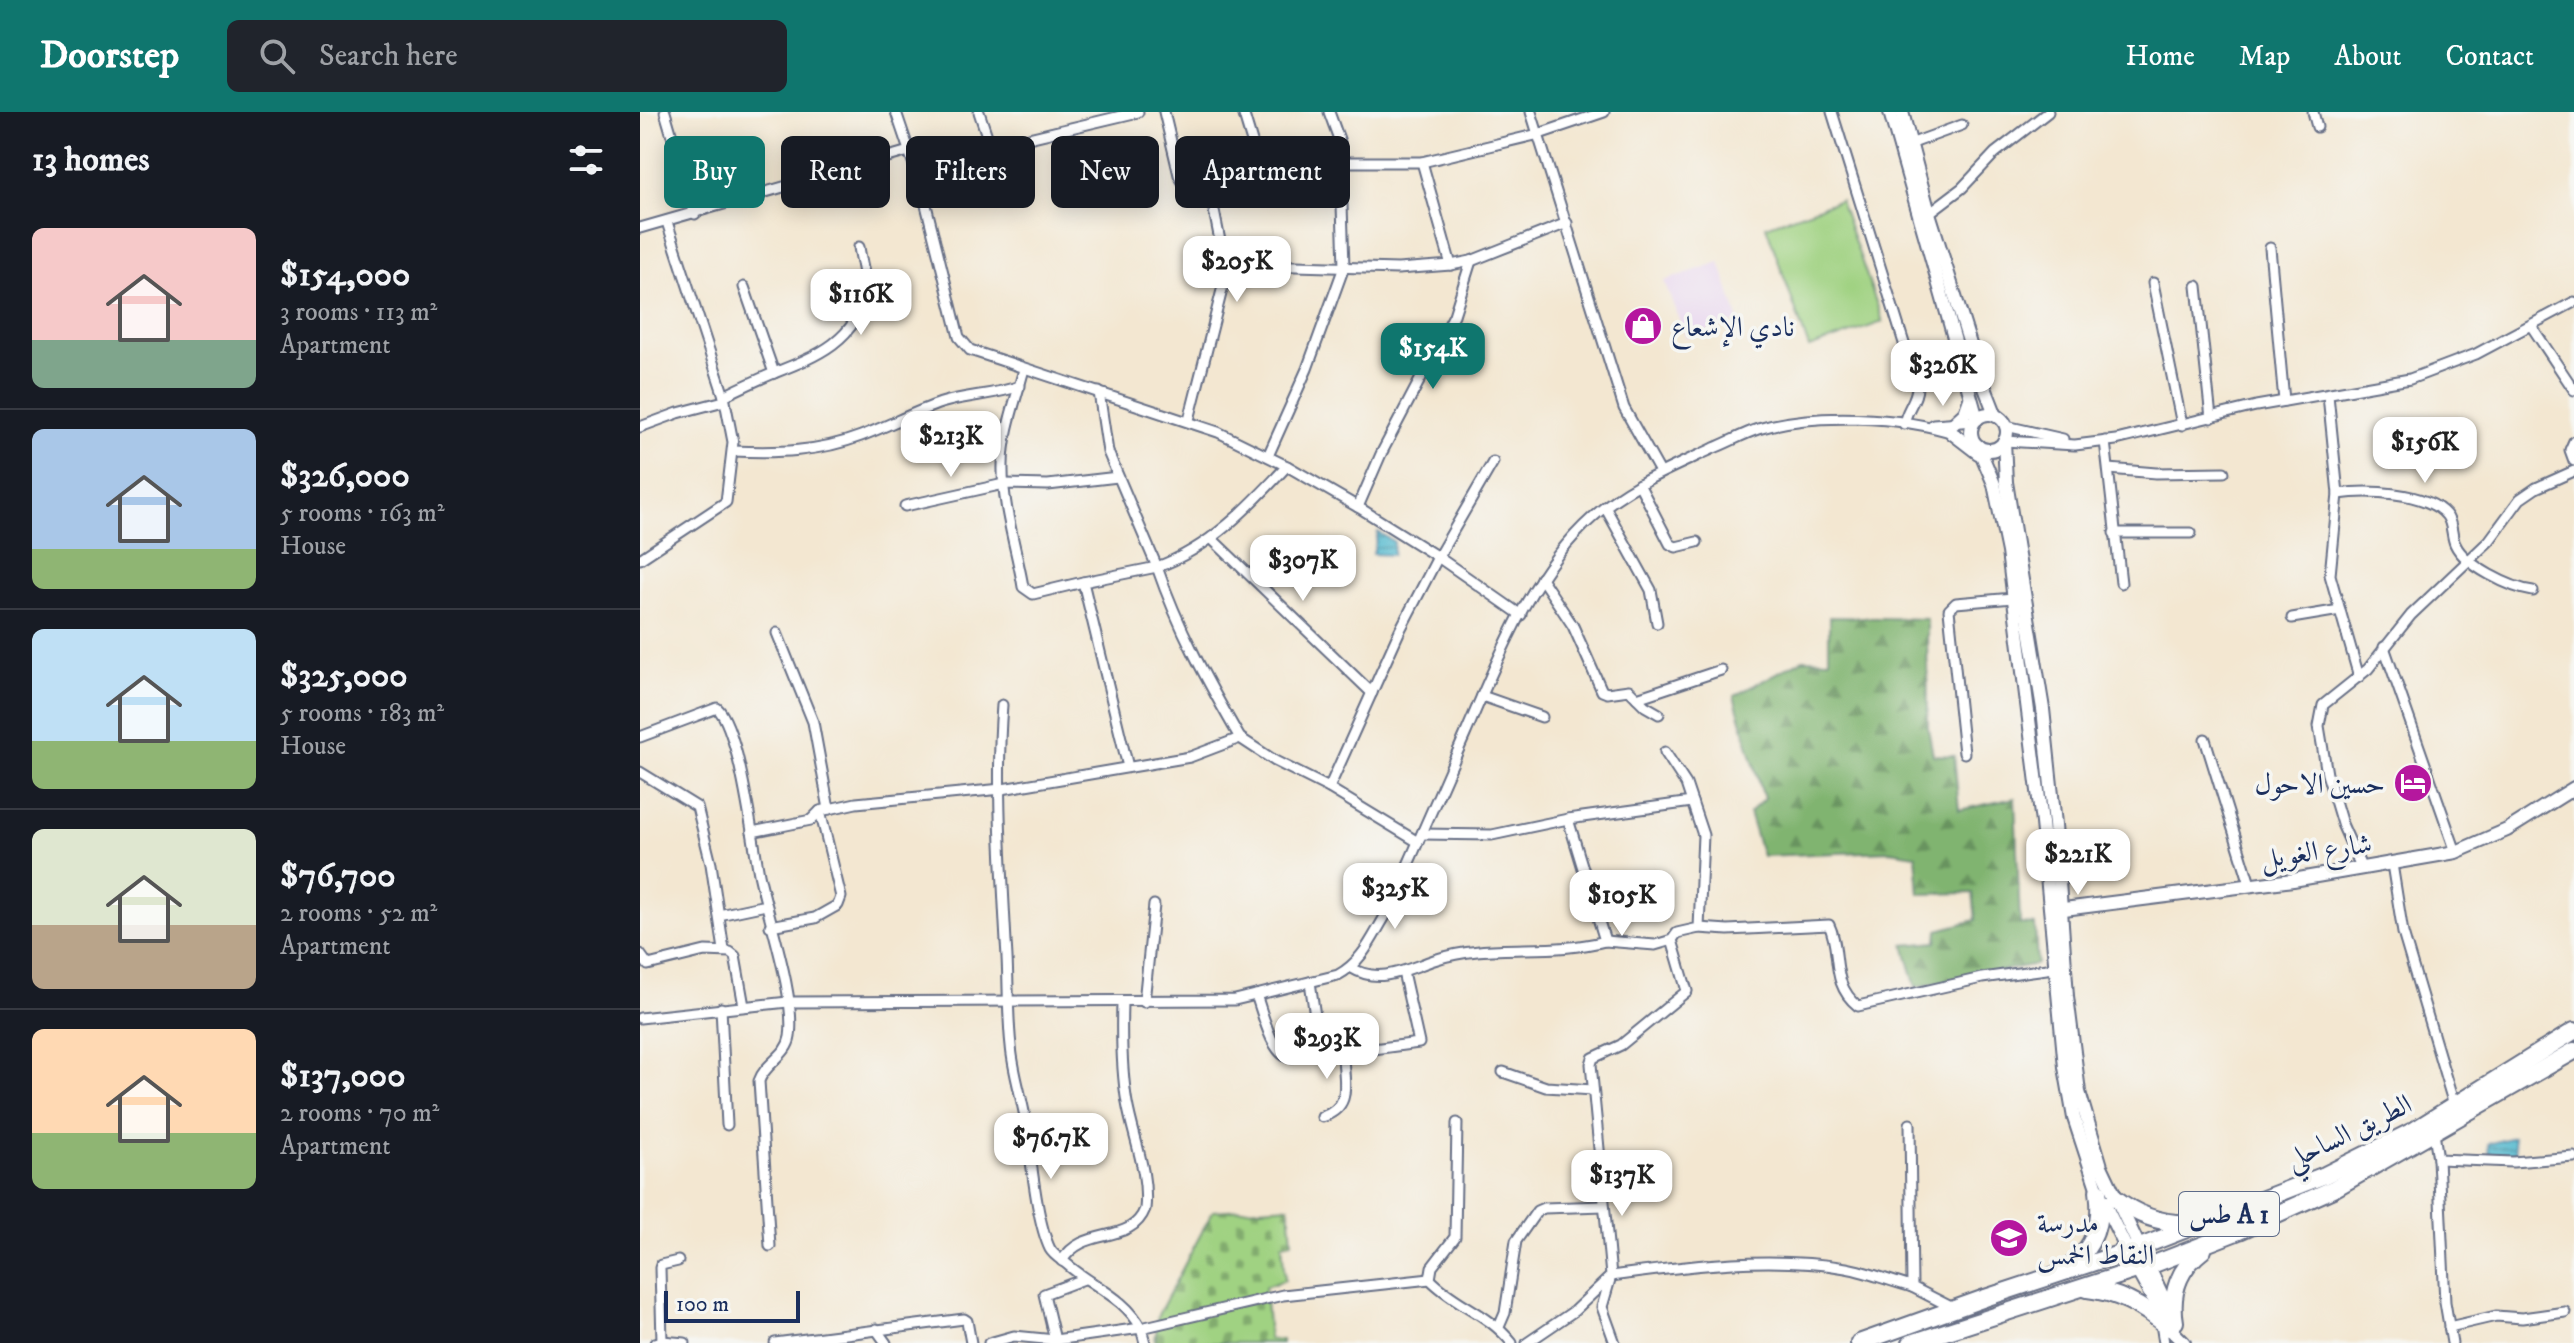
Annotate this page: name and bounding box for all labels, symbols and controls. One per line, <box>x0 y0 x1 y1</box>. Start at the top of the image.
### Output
search box <box>227 20 787 92</box>
text: Doorstep <box>40 32 179 80</box>
icon: search <box>255 34 299 78</box>
text: Search here <box>319 38 458 75</box>
text: Home <box>2126 39 2195 74</box>
text: Map <box>2239 39 2290 74</box>
text: About <box>2334 39 2401 74</box>
text: Contact <box>2445 39 2534 74</box>
chip: Buy <box>664 136 765 208</box>
chip: Rent <box>781 136 890 208</box>
chip: Filters <box>906 136 1035 208</box>
chip: New <box>1051 136 1159 208</box>
chip: Apartment <box>1175 136 1350 208</box>
icon: filters <box>564 138 608 182</box>
text: 13 homes <box>32 139 150 181</box>
pin: $205K <box>1181 236 1293 304</box>
text: $205K <box>1201 245 1273 278</box>
text: $154,000 <box>280 254 410 296</box>
icon: home <box>96 260 192 356</box>
pin: $116K <box>805 269 917 337</box>
text: $116K <box>829 278 893 311</box>
text: 3 rooms · 113 m² <box>280 296 437 329</box>
shop icon: نادي الإشعاع <box>1622 305 1664 347</box>
place label: نادي الإشعاع <box>1671 310 1794 350</box>
pin: $154K <box>1377 323 1489 391</box>
text: Apartment <box>280 329 391 362</box>
text: $154K <box>1399 332 1467 365</box>
pin: $326K <box>1887 340 1999 408</box>
text: $326K <box>1909 349 1977 382</box>
pin: $213K <box>895 411 1007 479</box>
pin: $156K <box>2369 417 2481 485</box>
text: $213K <box>919 420 983 453</box>
text: $156K <box>2391 426 2459 459</box>
text: $326,000 <box>280 455 410 497</box>
icon: home <box>96 461 192 557</box>
text: 5 rooms · 163 m² <box>280 497 445 530</box>
text: House <box>280 530 346 563</box>
pin: $307K <box>1247 535 1359 603</box>
text: $307K <box>1268 544 1338 577</box>
text: $325,000 <box>280 655 408 697</box>
icon: home <box>96 661 192 757</box>
text: 5 rooms · 183 m² <box>280 697 444 730</box>
text: House <box>280 730 346 763</box>
hotel icon: حسين الاحول <box>2392 762 2434 804</box>
place label: حسين الاحول <box>2255 767 2385 802</box>
street label: شارع الغويل <box>2258 826 2375 882</box>
pin: $221K <box>2022 829 2134 897</box>
text: $221K <box>2044 838 2112 871</box>
text: $76,700 <box>280 855 396 897</box>
icon: home <box>96 861 192 957</box>
pin: $325K <box>1339 863 1451 931</box>
pin: $105K <box>1566 870 1678 938</box>
text: $325K <box>1361 872 1429 905</box>
text: $105K <box>1588 879 1656 912</box>
text: 2 rooms · 52 m² <box>280 897 437 930</box>
text: Apartment <box>280 930 391 963</box>
pin: $293K <box>1271 1013 1383 1081</box>
text: $293K <box>1293 1022 1361 1055</box>
text: $137,000 <box>280 1055 405 1097</box>
icon: home <box>96 1061 192 1157</box>
street label: الطريق الساحلي <box>2280 1087 2421 1185</box>
text: 2 rooms · 70 m² <box>280 1097 439 1130</box>
pin: $76.7K <box>986 1113 1116 1181</box>
text: $76.7K <box>1012 1122 1090 1155</box>
text: Apartment <box>280 1130 391 1163</box>
pin: $137K <box>1566 1150 1678 1218</box>
text: $137K <box>1589 1159 1655 1192</box>
road number: طس A 1 <box>2179 1192 2279 1236</box>
place label: مدرسة النقاط الخمس <box>2037 1206 2154 1273</box>
school or university icon: مدرسة النقاط الخمس <box>1988 1217 2030 1259</box>
scale bar <box>664 1287 800 1323</box>
text: 100 m <box>676 1291 729 1318</box>

